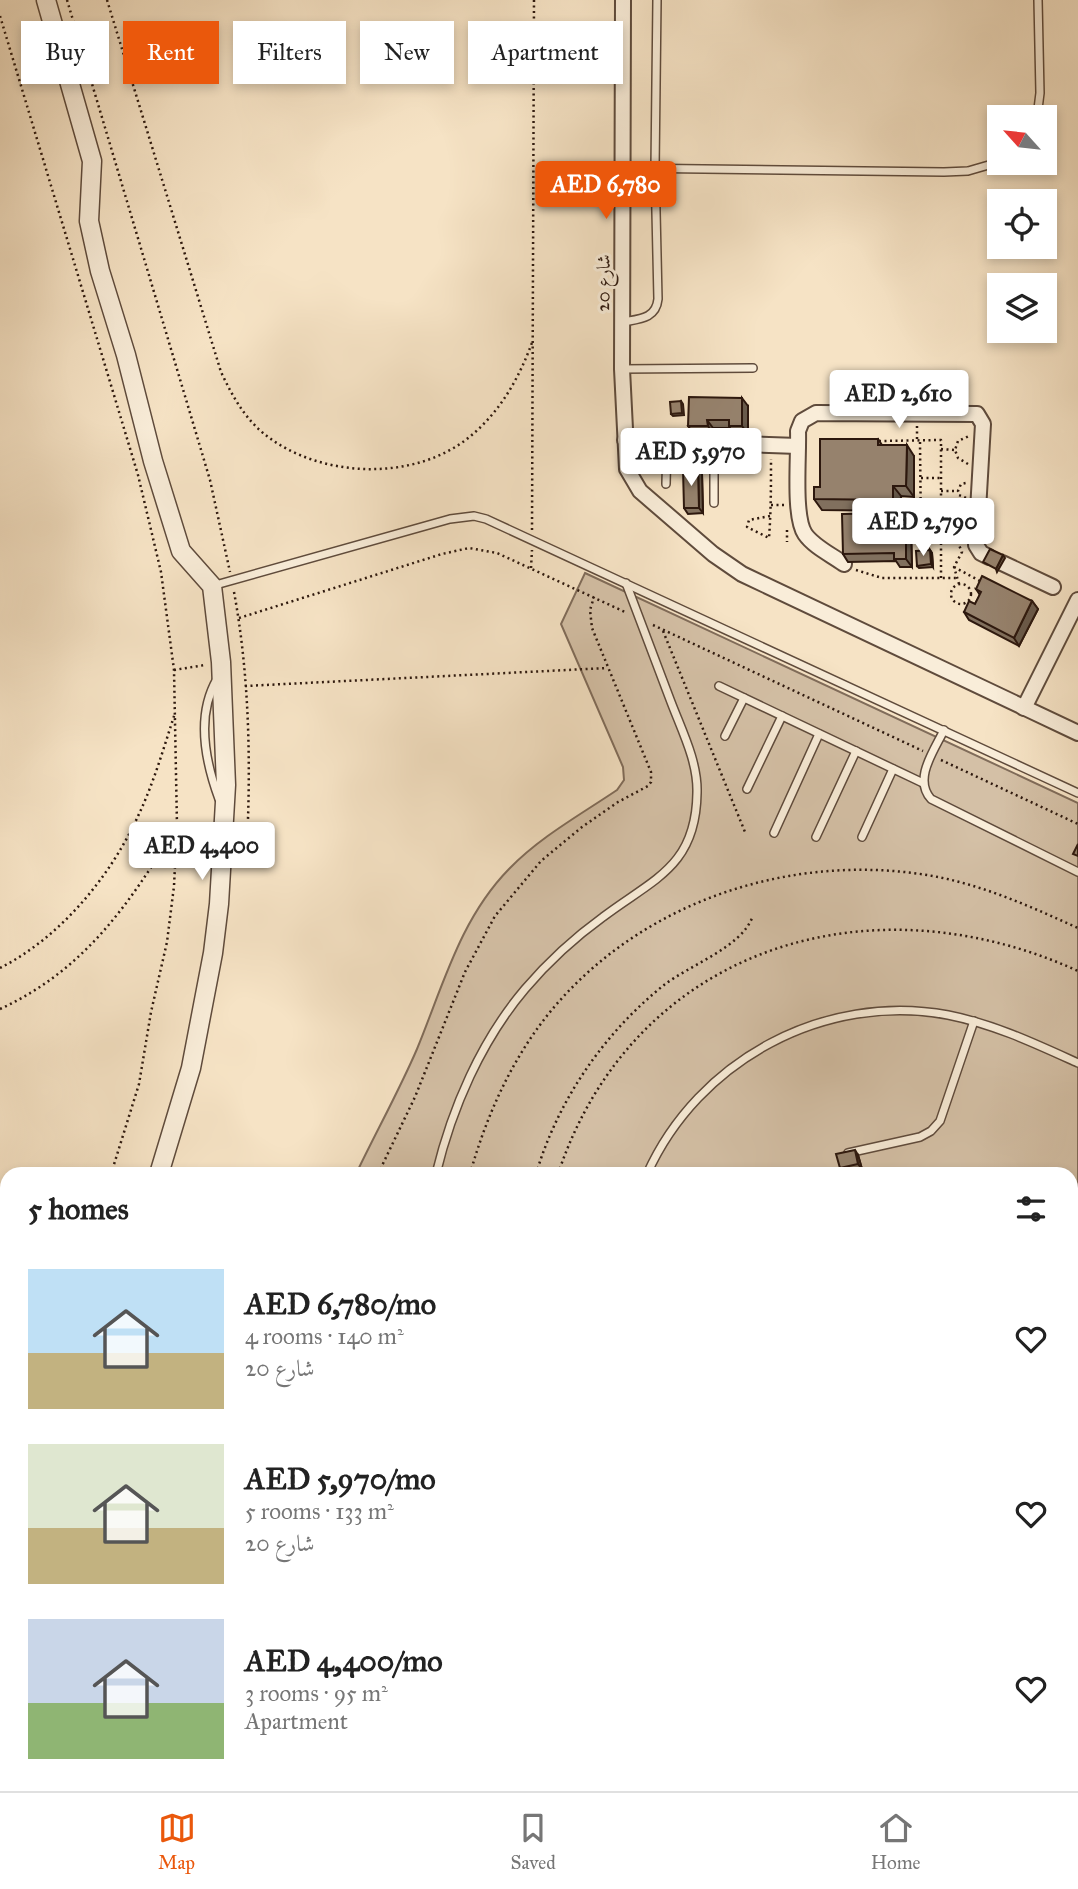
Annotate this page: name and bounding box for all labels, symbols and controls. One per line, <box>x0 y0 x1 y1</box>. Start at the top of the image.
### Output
chip: Buy <box>21 21 109 84</box>
chip: Rent <box>123 21 219 84</box>
chip: Filters <box>233 21 346 84</box>
chip: New <box>360 21 454 84</box>
chip: Apartment <box>468 21 623 84</box>
north arrow <box>987 105 1057 175</box>
map controls <box>987 105 1057 343</box>
pin: AED 6,780 <box>526 162 686 221</box>
text: AED 6,780 <box>551 170 661 198</box>
button: locate <box>987 189 1057 259</box>
street label: شارع 20 <box>591 254 619 312</box>
button: layers <box>987 273 1057 343</box>
pin: AED 2,610 <box>819 370 979 430</box>
text: AED 2,610 <box>846 379 952 407</box>
pin: AED 5,970 <box>611 428 771 488</box>
text: AED 5,970 <box>637 437 745 465</box>
pin: AED 2,790 <box>843 498 1003 558</box>
text: AED 2,790 <box>868 507 978 535</box>
pin: AED 4,400 <box>122 822 282 882</box>
text: AED 4,400 <box>145 831 259 859</box>
icon: filters <box>1012 1190 1050 1228</box>
text: 5 homes <box>28 1191 129 1227</box>
text: AED 6,780/mo <box>245 1286 436 1322</box>
icon: home <box>84 1297 168 1381</box>
icon: heart <box>1012 1320 1050 1358</box>
text: 4 rooms · 140 m² <box>245 1322 404 1350</box>
text: شارع 20 <box>245 1354 315 1382</box>
text: AED 5,970/mo <box>245 1461 436 1497</box>
icon: home <box>84 1472 168 1556</box>
icon: heart <box>1012 1495 1050 1533</box>
text: 5 rooms · 133 m² <box>245 1497 394 1525</box>
text: شارع 20 <box>245 1529 315 1557</box>
text: AED 4,400/mo <box>245 1643 443 1679</box>
icon: home <box>84 1647 168 1731</box>
icon: heart <box>1012 1670 1050 1708</box>
text: 3 rooms · 95 m² <box>245 1679 388 1707</box>
text: Apartment <box>245 1707 348 1735</box>
tab: Map <box>158 1809 196 1874</box>
tab: Saved <box>511 1809 556 1874</box>
tab: Home <box>871 1809 920 1874</box>

